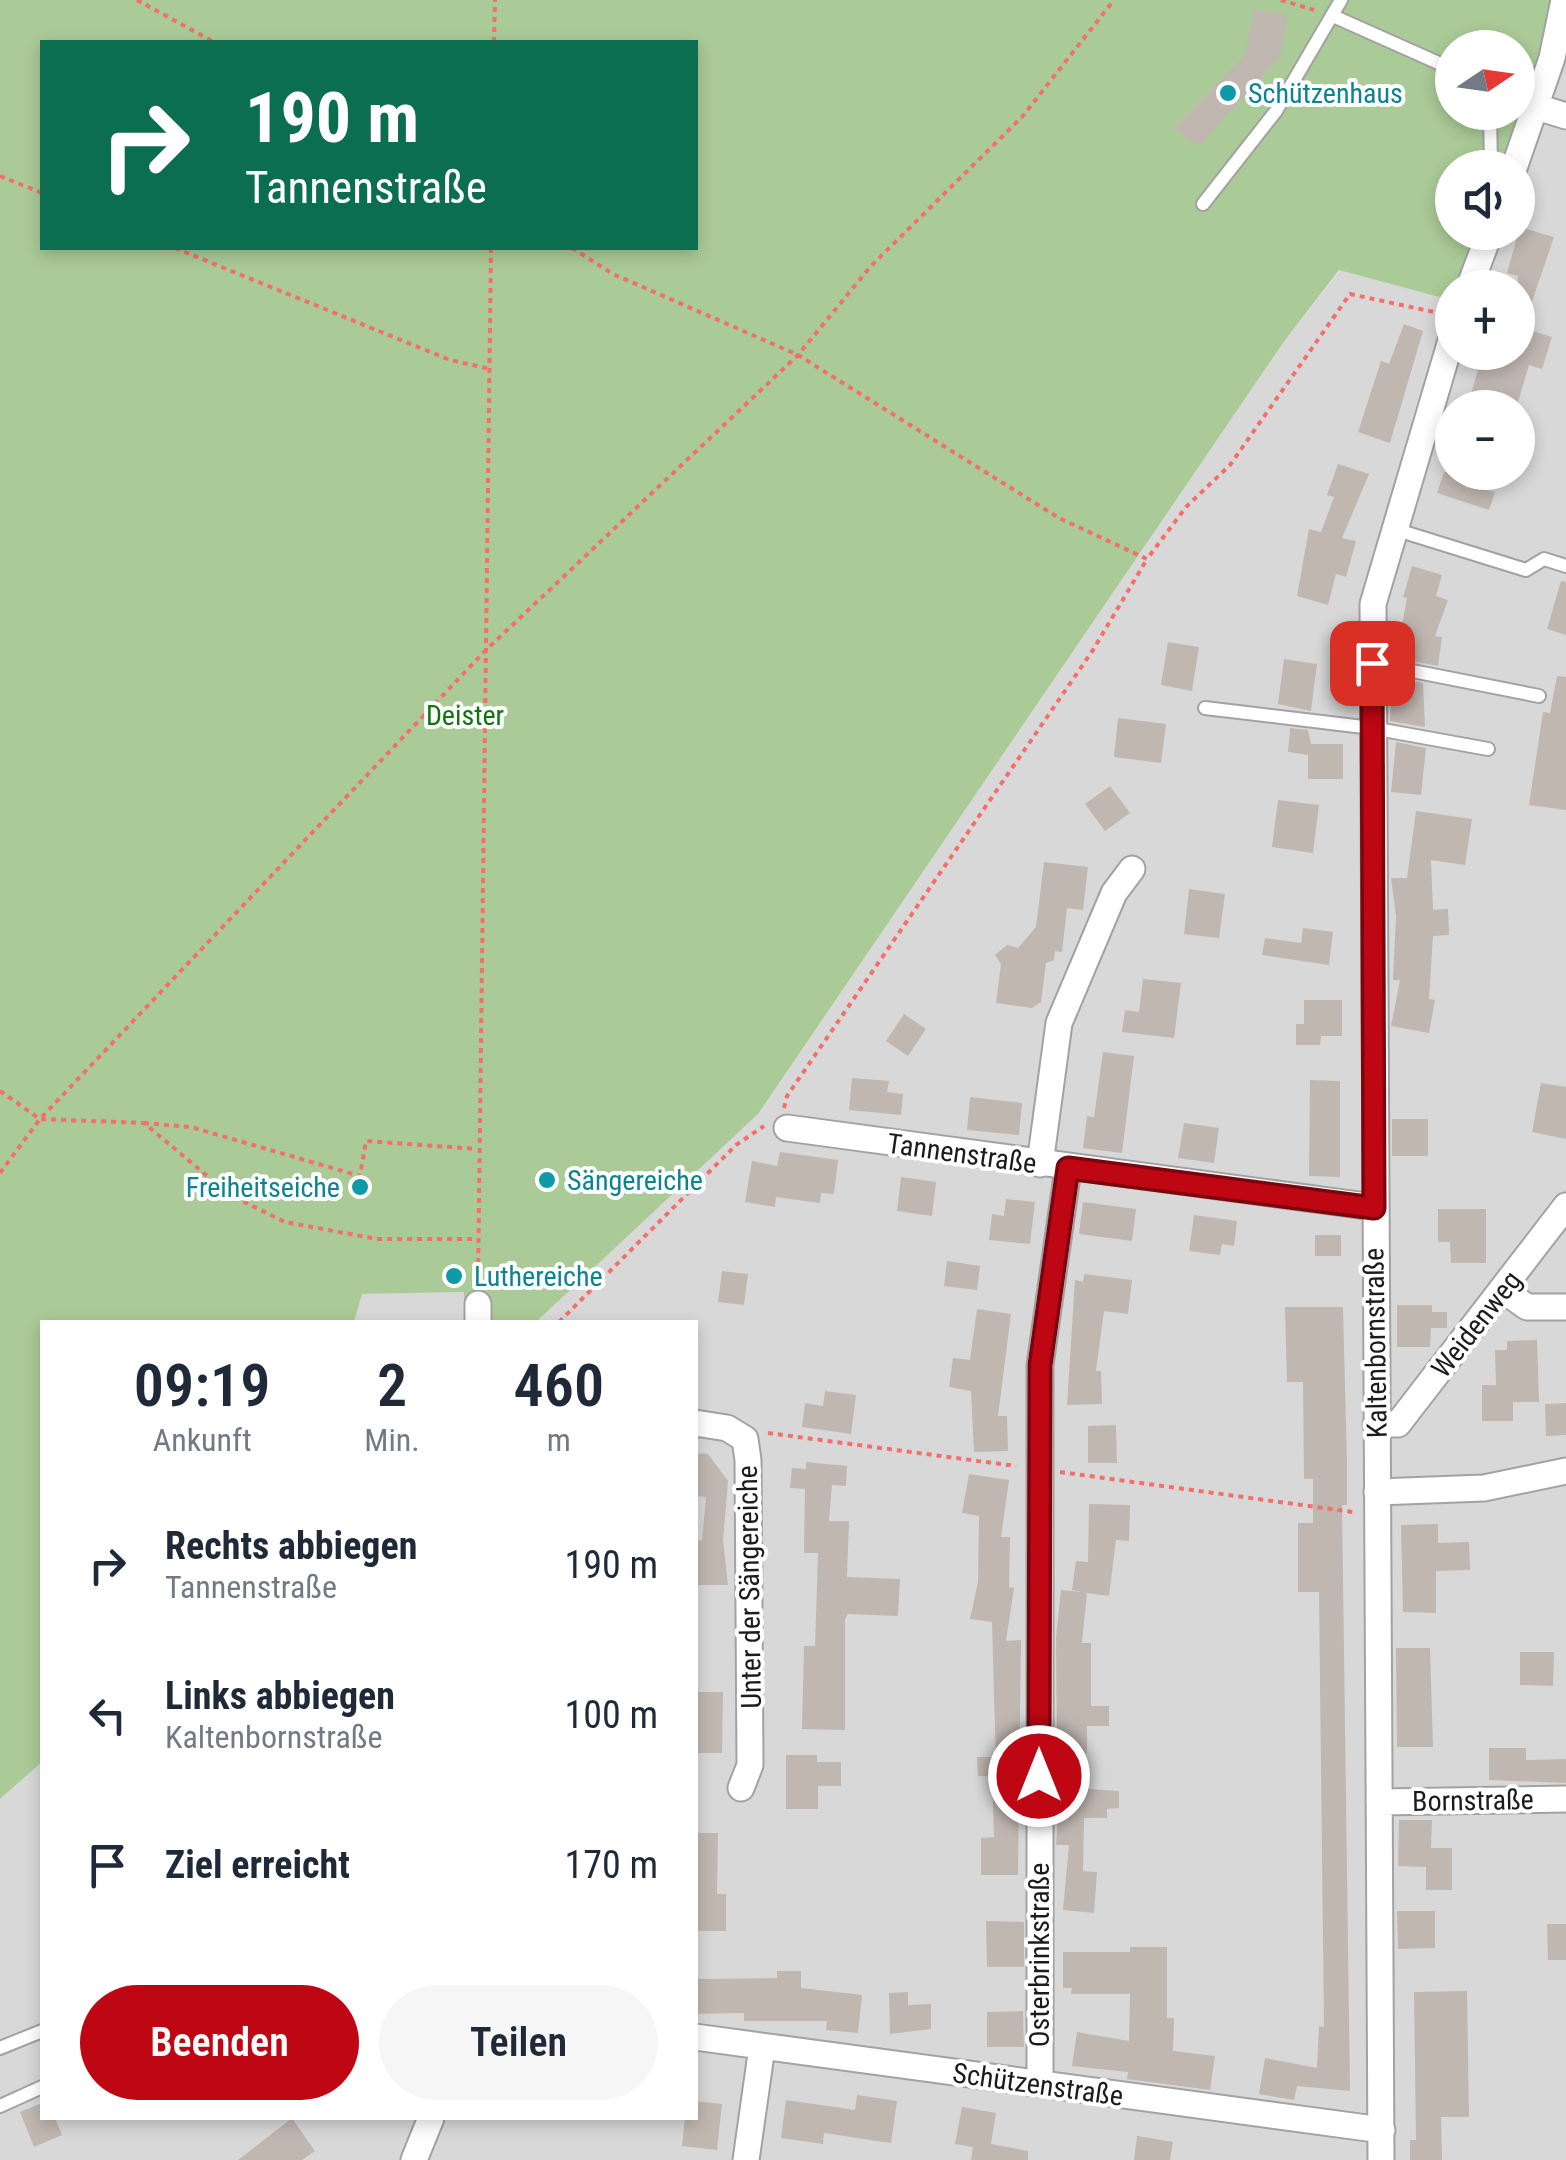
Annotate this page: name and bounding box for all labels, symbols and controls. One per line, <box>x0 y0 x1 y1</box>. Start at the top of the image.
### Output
north arrow <box>1435 30 1535 130</box>
map controls <box>1435 30 1535 490</box>
text: 190 m <box>245 77 419 159</box>
place label: Schützenhaus <box>1248 77 1403 110</box>
icon: right <box>80 80 210 210</box>
marker: Schützenhaus <box>1217 82 1239 104</box>
button: sound <box>1435 150 1535 250</box>
text: Tannenstraße <box>245 161 487 214</box>
button: + <box>1435 270 1535 370</box>
button: − <box>1435 390 1535 490</box>
pin <box>1330 621 1415 706</box>
icon: arrive <box>1345 636 1400 691</box>
park label: Deister <box>426 699 504 732</box>
street label: Tannenstraße <box>885 1127 1039 1180</box>
place label: Sängereiche <box>567 1164 703 1197</box>
marker: Sängereiche <box>536 1169 558 1191</box>
place label: Freiheitseiche <box>186 1171 340 1204</box>
marker: Freiheitseiche <box>349 1176 371 1198</box>
street label: Kaltenbornstraße <box>1357 1248 1394 1438</box>
place label: Luthereiche <box>474 1260 603 1293</box>
street label: Weidenweg <box>1425 1264 1528 1384</box>
marker: Luthereiche <box>443 1265 465 1287</box>
text: 09:19 <box>134 1350 270 1421</box>
text: 2 <box>377 1350 407 1421</box>
text: 460 <box>514 1350 604 1421</box>
text: Ankunft <box>153 1421 252 1459</box>
text: Min. <box>364 1421 420 1459</box>
text: m <box>547 1421 571 1459</box>
street label: Unter der Sängereiche <box>731 1465 768 1709</box>
text: Rechts abbiegen <box>165 1524 417 1568</box>
icon: right <box>80 1538 135 1593</box>
text: 190 m <box>564 1543 658 1587</box>
text: Tannenstraße <box>165 1568 337 1606</box>
text: Links abbiegen <box>165 1674 395 1718</box>
icon: left <box>80 1688 135 1743</box>
text: 100 m <box>564 1693 658 1737</box>
text: Kaltenbornstraße <box>165 1718 382 1756</box>
position arrow <box>987 1724 1091 1828</box>
street label: Bornstraße <box>1412 1783 1534 1818</box>
icon: arrive <box>80 1838 135 1893</box>
text: Ziel erreicht <box>165 1843 350 1887</box>
text: 170 m <box>564 1843 658 1887</box>
street label: Osterbrinkstraße <box>1023 1863 1056 2047</box>
button: Beenden <box>80 1985 359 2100</box>
button: Teilen <box>379 1985 658 2100</box>
street label: Schützenstraße <box>951 2056 1125 2113</box>

